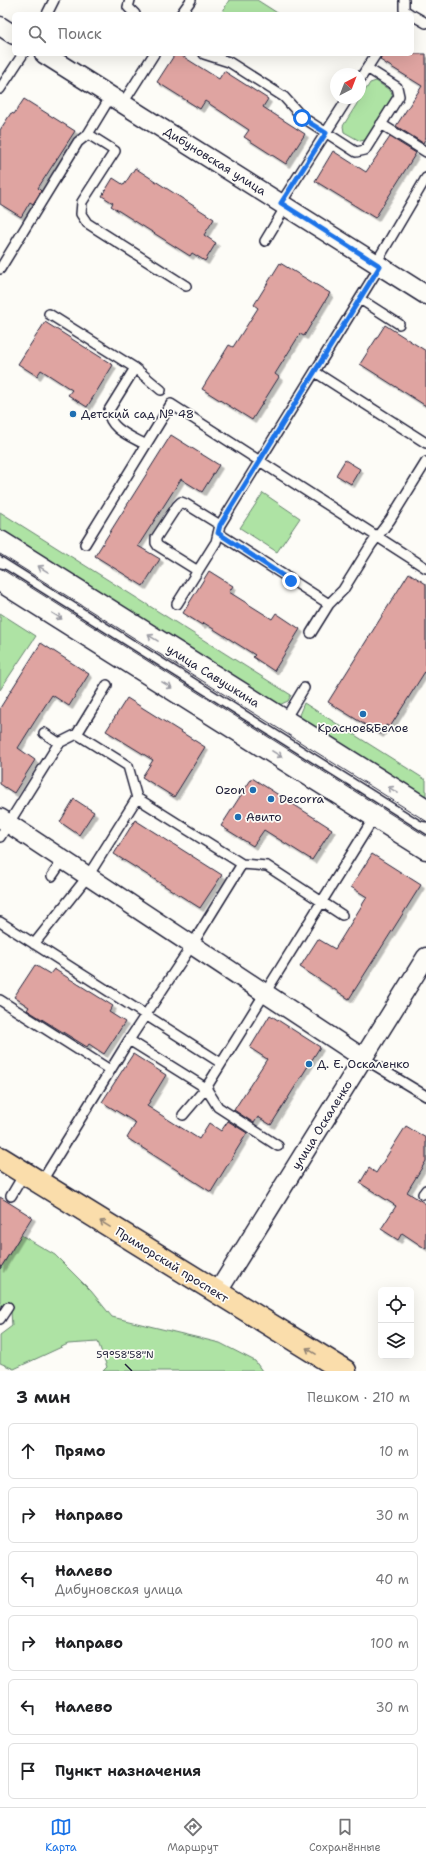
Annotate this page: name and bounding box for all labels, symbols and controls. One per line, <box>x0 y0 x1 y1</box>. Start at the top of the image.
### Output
search box <box>12 12 414 56</box>
icon: search <box>26 23 48 45</box>
text: Поиск <box>58 24 102 44</box>
north arrow <box>330 68 366 104</box>
route start <box>293 109 311 127</box>
street label: Дибуновская улица <box>161 123 270 199</box>
place label: Детский сад № 48 <box>81 406 194 422</box>
marker: Детский сад № 48 <box>68 409 78 419</box>
one-way arrow <box>38 565 49 573</box>
route end <box>282 572 300 590</box>
one-way arrow <box>51 612 62 620</box>
one-way arrow <box>147 634 159 642</box>
street label: улица Савушкина <box>163 641 263 711</box>
one-way arrow <box>161 681 172 689</box>
marker: Красное&Белое <box>358 709 368 719</box>
place label: Красное&Белое <box>318 720 409 736</box>
one-way arrow <box>271 751 283 759</box>
place label: Ozon <box>215 782 245 798</box>
marker: Ozon <box>248 785 258 795</box>
one-way arrow <box>387 785 399 793</box>
place label: Decorra <box>279 791 325 807</box>
marker: Decorra <box>266 794 276 804</box>
place label: Авито <box>246 809 281 825</box>
marker: Авито <box>233 812 243 822</box>
place label: Д. Е. Оскаленко <box>317 1056 410 1072</box>
marker: Д. Е. Оскаленко <box>304 1059 314 1069</box>
street label: улица Оскаленко <box>288 1077 356 1173</box>
one-way arrow <box>99 1219 111 1227</box>
street label: Приморский проспект <box>112 1224 232 1307</box>
map controls <box>378 1287 414 1359</box>
button: locate <box>378 1287 414 1323</box>
button: layers <box>378 1323 414 1359</box>
one-way arrow <box>306 1346 317 1355</box>
text: 59°58'58"N <box>96 1348 154 1361</box>
text: 3 мин <box>16 1386 71 1408</box>
text: Пешком · 210 m <box>307 1389 410 1406</box>
icon: ahead <box>17 1440 39 1462</box>
text: Прямо <box>55 1441 105 1461</box>
text: 10 m <box>379 1443 409 1460</box>
icon: right <box>17 1504 39 1526</box>
text: Направо <box>55 1505 123 1525</box>
text: 30 m <box>375 1507 409 1524</box>
text: Налево <box>55 1561 113 1581</box>
icon: left <box>17 1568 39 1590</box>
text: 40 m <box>375 1571 409 1588</box>
text: Дибуновская улица <box>55 1581 183 1598</box>
icon: right <box>17 1632 39 1654</box>
text: Направо <box>55 1633 123 1653</box>
text: 100 m <box>370 1635 409 1652</box>
icon: left <box>17 1696 39 1718</box>
text: Налево <box>55 1697 113 1717</box>
text: 30 m <box>375 1699 409 1716</box>
icon: arrive <box>17 1760 39 1782</box>
text: Пункт назначения <box>55 1761 201 1781</box>
tab: Карта <box>45 1816 77 1855</box>
tab: Маршрут <box>167 1816 218 1855</box>
tab: Сохранённые <box>309 1816 381 1855</box>

